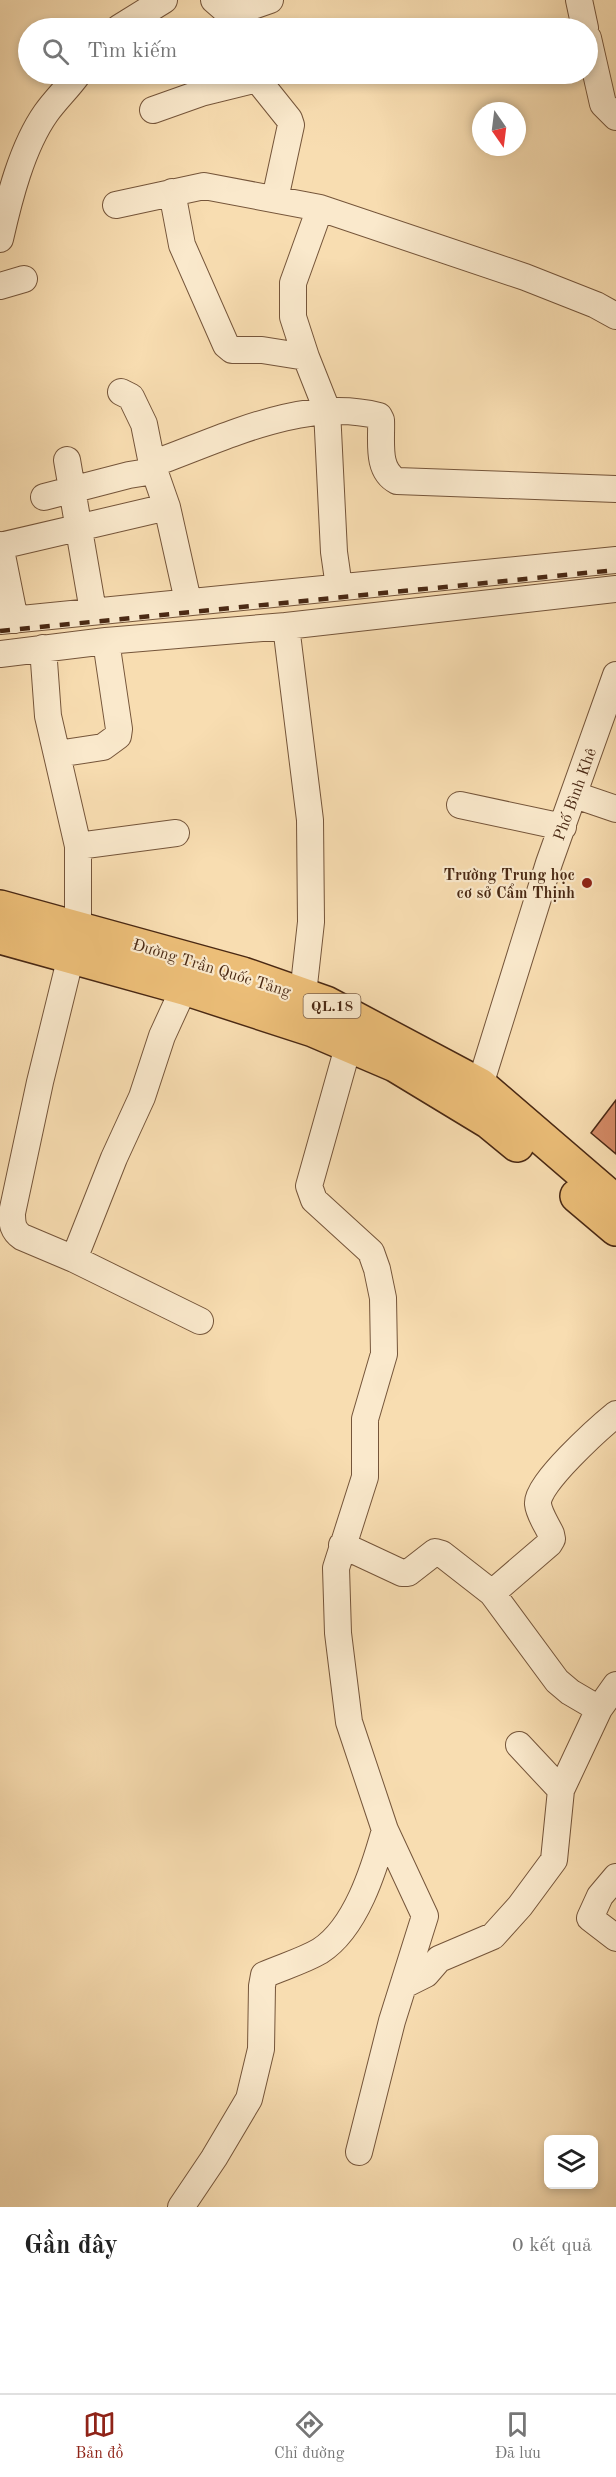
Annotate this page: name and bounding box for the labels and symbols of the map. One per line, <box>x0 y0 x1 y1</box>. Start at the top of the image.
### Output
north arrow <box>472 102 526 156</box>
street label: Phố Bình Khê <box>550 746 600 843</box>
place label: Trường Trung học cơ sở Cẩm Thịnh <box>444 868 575 902</box>
marker: Trường Trung học cơ sở Cẩm Thịnh <box>580 876 594 890</box>
street label: Đường Trần Quốc Tảng <box>130 934 294 1001</box>
road number: QL.18 <box>304 994 360 1018</box>

